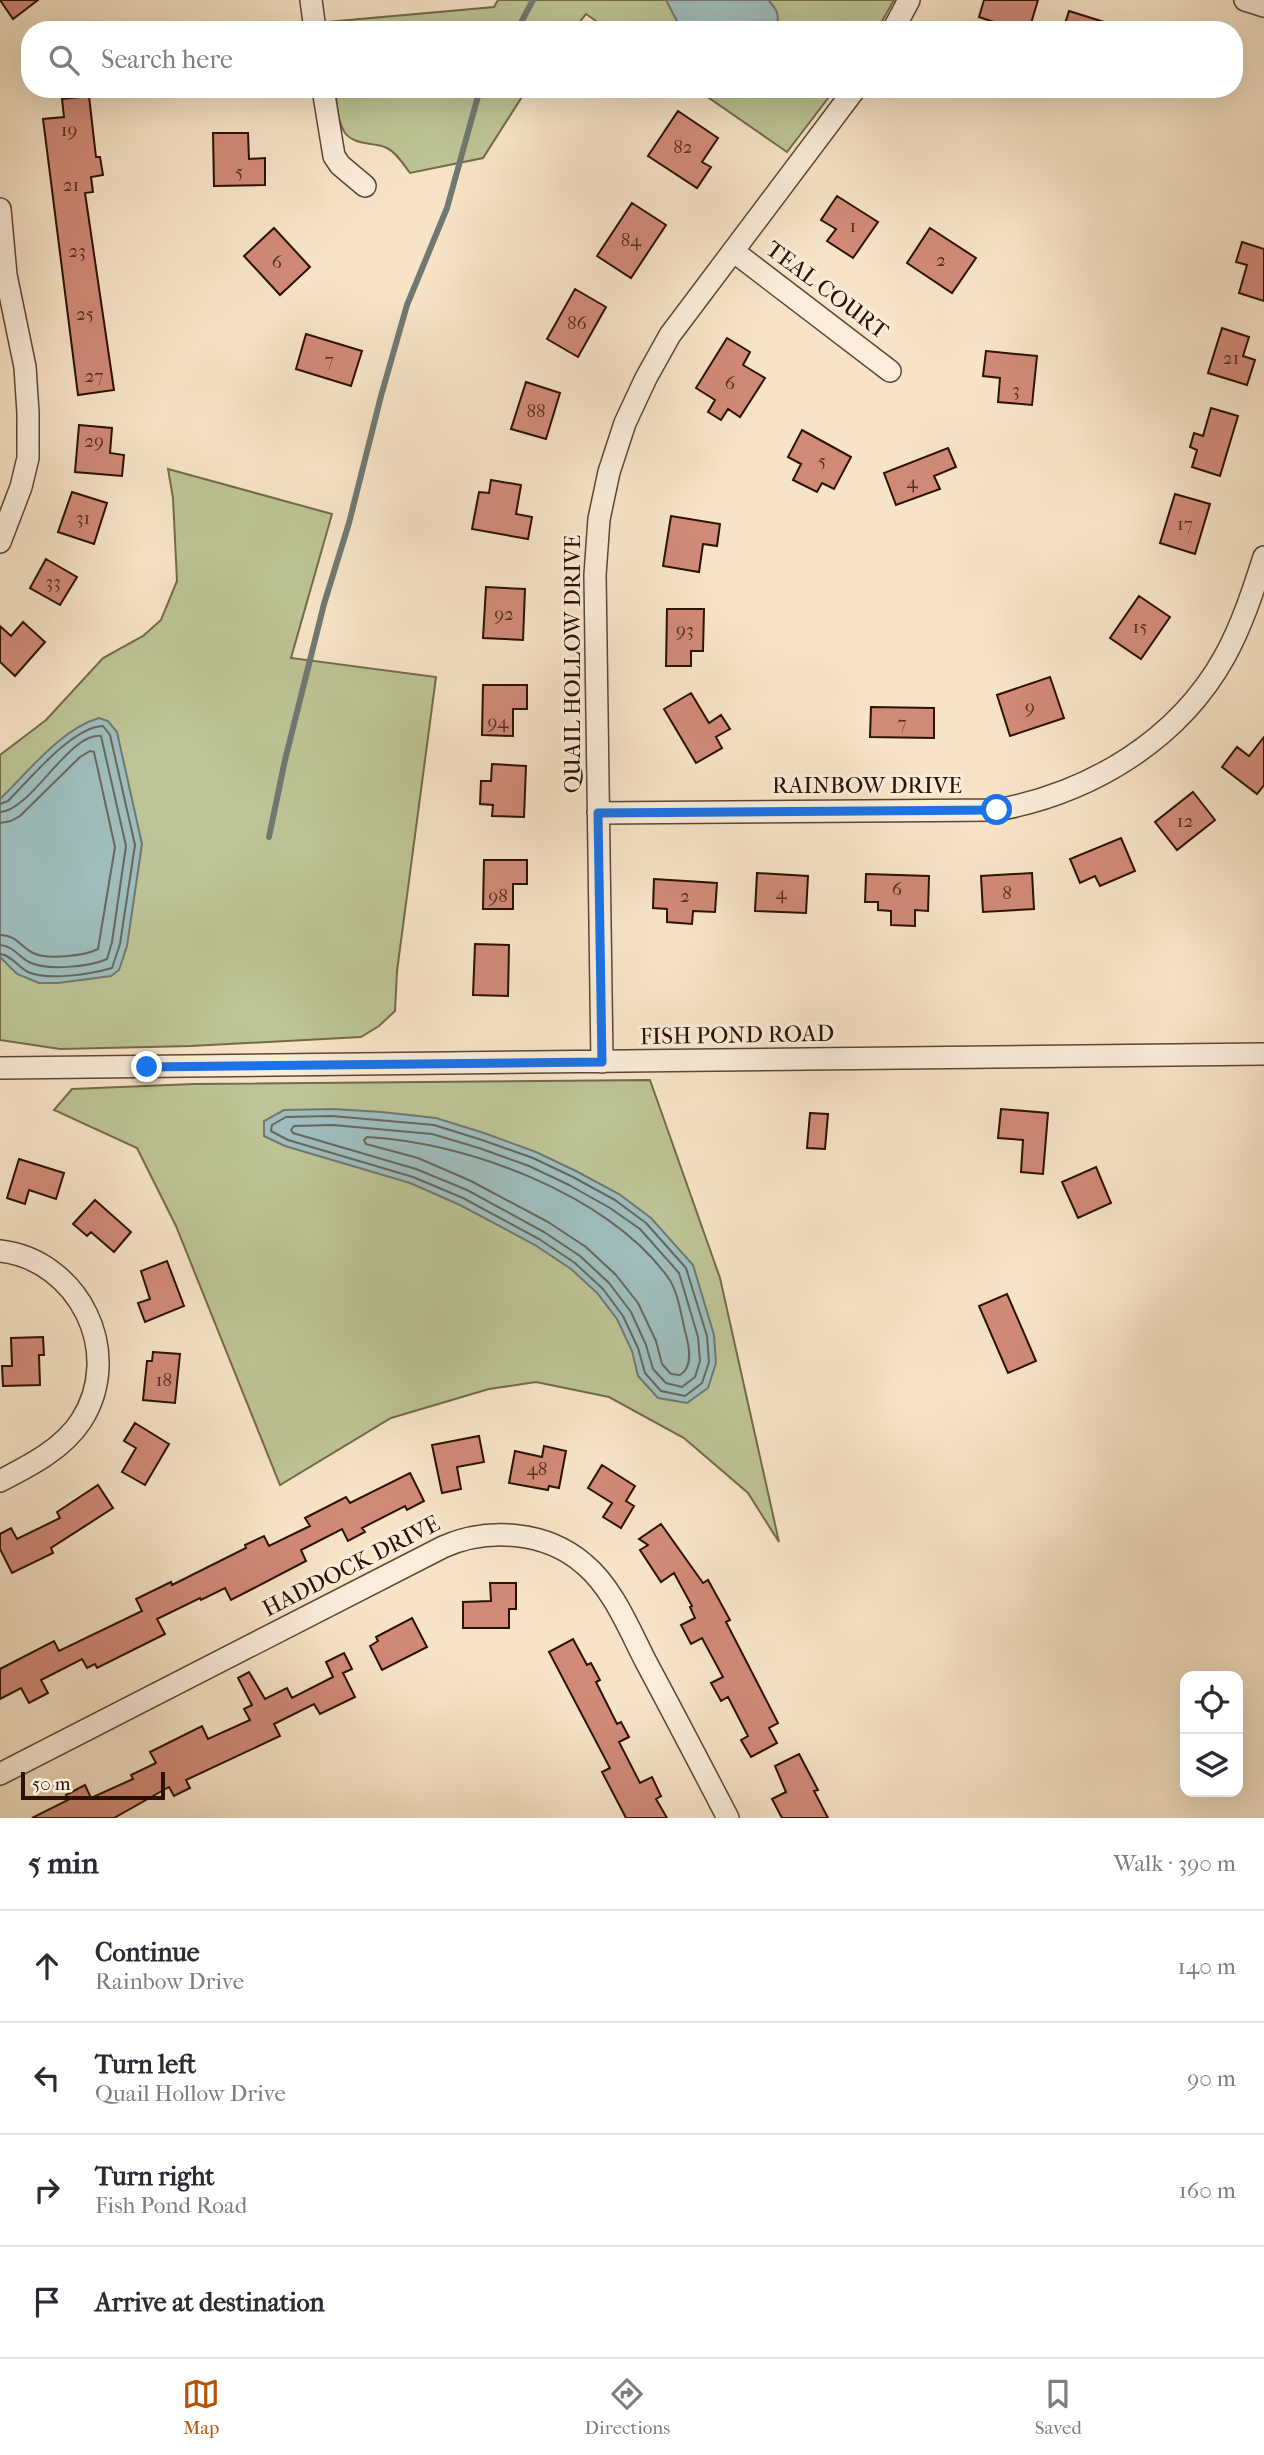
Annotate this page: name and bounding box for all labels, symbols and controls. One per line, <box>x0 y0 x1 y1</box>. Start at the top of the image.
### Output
search box <box>21 21 1243 98</box>
icon: search <box>45 41 83 79</box>
text: Search here <box>101 44 233 75</box>
house number: 19 <box>61 119 77 141</box>
house number: 82 <box>673 136 693 158</box>
house number: 5 <box>235 161 243 183</box>
house number: 21 <box>63 174 79 196</box>
house number: 1 <box>850 215 856 237</box>
house number: 84 <box>621 229 642 251</box>
street label: TEAL COURT <box>761 235 894 345</box>
house number: 23 <box>68 240 86 262</box>
house number: 2 <box>936 249 946 271</box>
house number: 6 <box>272 251 283 273</box>
house number: 25 <box>76 303 94 325</box>
house number: 86 <box>567 312 588 334</box>
house number: 21 <box>1223 347 1239 369</box>
house number: 7 <box>324 349 334 371</box>
house number: 27 <box>85 365 103 387</box>
house number: 6 <box>725 372 736 394</box>
house number: 3 <box>1012 379 1020 401</box>
house number: 88 <box>526 400 546 422</box>
house number: 29 <box>84 430 104 452</box>
house number: 5 <box>818 450 826 472</box>
house number: 4 <box>906 471 918 493</box>
house number: 31 <box>76 507 90 529</box>
house number: 17 <box>1177 513 1193 535</box>
street label: QUAIL HOLLOW DRIVE <box>559 535 586 793</box>
house number: 33 <box>45 571 61 593</box>
house number: 92 <box>494 603 514 625</box>
house number: 15 <box>1133 616 1147 638</box>
house number: 93 <box>676 619 694 641</box>
house number: 9 <box>1025 696 1035 718</box>
house number: 94 <box>487 711 509 733</box>
house number: 7 <box>897 712 907 734</box>
street label: RAINBOW DRIVE <box>772 772 962 799</box>
route start <box>981 794 1012 825</box>
house number: 12 <box>1177 810 1194 832</box>
house number: 6 <box>892 878 903 900</box>
house number: 4 <box>775 882 787 904</box>
house number: 8 <box>1002 882 1012 904</box>
house number: 98 <box>488 885 508 907</box>
house number: 2 <box>680 885 690 907</box>
street label: FISH POND ROAD <box>640 1020 834 1050</box>
route end <box>131 1051 162 1082</box>
house number: 18 <box>156 1369 172 1391</box>
house number: 48 <box>527 1458 547 1480</box>
street label: HADDOCK DRIVE <box>258 1510 444 1622</box>
map controls <box>1180 1671 1243 1797</box>
button: locate <box>1180 1671 1243 1734</box>
button: layers <box>1180 1734 1243 1797</box>
scale bar <box>21 1769 164 1801</box>
text: 50 m <box>32 1773 71 1795</box>
text: 5 min <box>28 1846 99 1881</box>
text: Walk · 390 m <box>1113 1850 1236 1877</box>
text: Continue <box>95 1937 200 1968</box>
icon: ahead <box>28 1947 66 1985</box>
text: 140 m <box>1177 1953 1236 1980</box>
text: Rainbow Drive <box>95 1968 244 1995</box>
text: Turn left <box>95 2049 196 2080</box>
icon: left <box>28 2059 66 2097</box>
text: 90 m <box>1187 2065 1236 2092</box>
text: Quail Hollow Drive <box>95 2080 286 2107</box>
text: Turn right <box>95 2161 215 2192</box>
icon: right <box>28 2171 66 2209</box>
text: 160 m <box>1179 2177 1236 2204</box>
text: Fish Pond Road <box>95 2192 247 2219</box>
icon: arrive <box>28 2283 66 2321</box>
text: Arrive at destination <box>95 2287 325 2318</box>
tab: Map <box>182 2375 220 2439</box>
tab: Directions <box>585 2375 670 2439</box>
tab: Saved <box>1035 2375 1082 2439</box>

